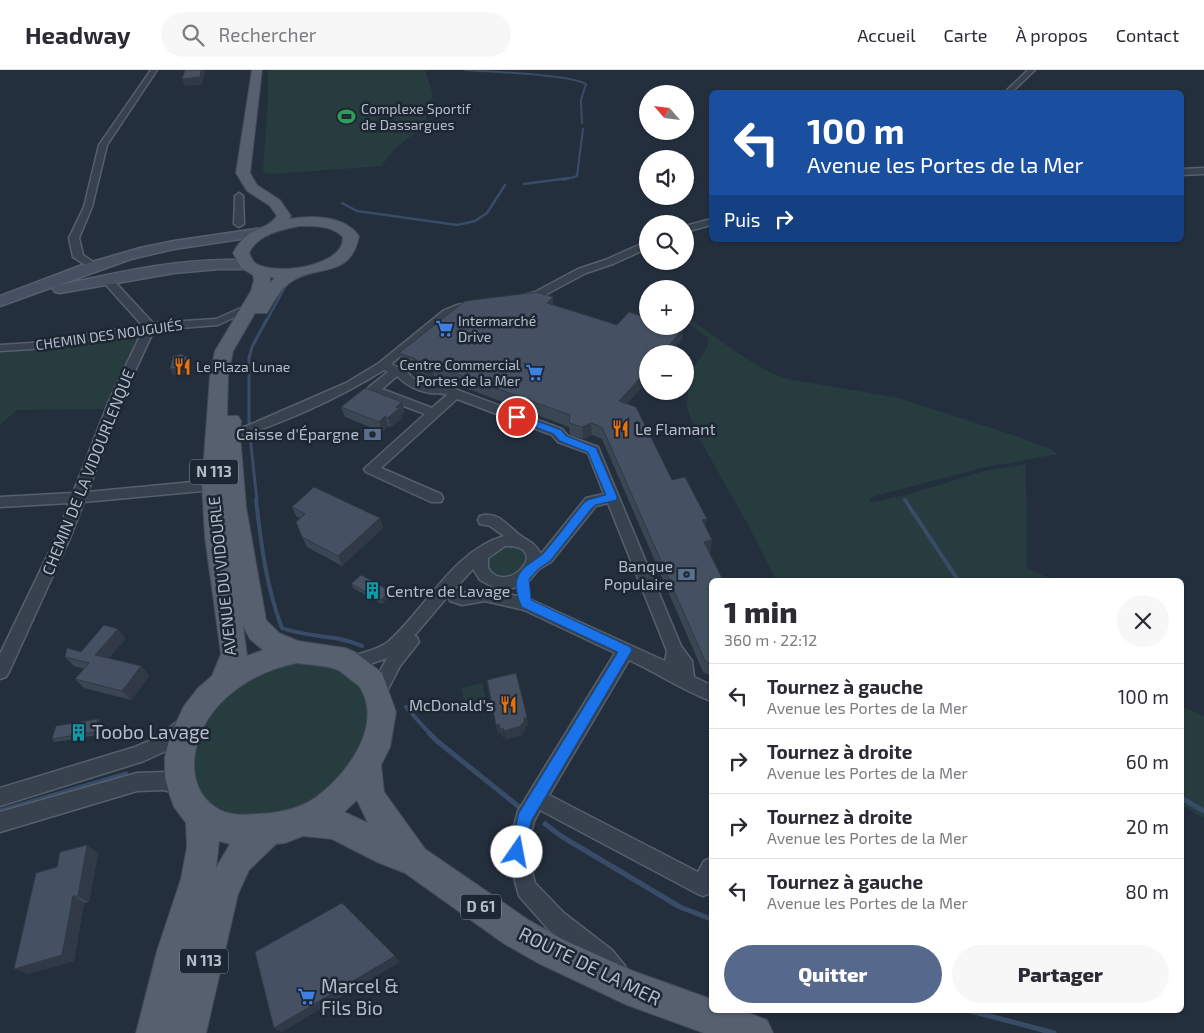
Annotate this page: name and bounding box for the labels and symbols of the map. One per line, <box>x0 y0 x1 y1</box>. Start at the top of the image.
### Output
north arrow <box>639 85 694 140</box>
place label: Complexe Sportif de Dassargues <box>361 100 471 133</box>
sports icon: Complexe Sportif de Dassargues <box>337 107 357 127</box>
place label: Intermarché Drive <box>458 312 536 345</box>
street label: CHEMIN DES NOUGUIÉS <box>34 316 184 353</box>
supermarket icon: Intermarché Drive <box>434 319 454 339</box>
place label: Centre Commercial Portes de la Mer <box>399 356 521 389</box>
restaurant icon: Le Plaza Lunae <box>172 357 192 377</box>
place label: Le Plaza Lunae <box>196 358 290 375</box>
supermarket icon: Centre Commercial Portes de la Mer <box>524 363 544 383</box>
street label: CHEMIN DE LA VIDOURLENQUE <box>37 366 139 578</box>
pin <box>496 396 538 438</box>
restaurant icon: Le Flamant <box>611 419 631 439</box>
place label: Le Flamant <box>635 419 716 438</box>
place label: Caisse d'Épargne <box>236 424 359 443</box>
bank icon: Caisse d'Épargne <box>363 424 383 444</box>
road number: N 113 <box>190 460 238 484</box>
street label: AVENUE DU VIDOURLE <box>204 495 239 657</box>
place label: Banque Populaire <box>604 556 673 593</box>
bank icon: Banque Populaire <box>677 565 697 585</box>
building icon: Centre de Lavage <box>362 581 382 601</box>
place label: Centre de Lavage <box>386 581 510 600</box>
place label: McDonald's <box>409 695 494 714</box>
restaurant icon: McDonald's <box>498 695 518 715</box>
place label: Toobo Lavage <box>92 720 210 743</box>
building icon: Toobo Lavage <box>68 722 88 742</box>
position arrow <box>490 825 542 877</box>
road number: D 61 <box>461 894 501 920</box>
street label: ROUTE DE LA MER <box>516 921 665 1010</box>
road number: N 113 <box>180 948 228 974</box>
place label: Marcel & Fils Bio <box>321 974 399 1019</box>
supermarket icon: Marcel & Fils Bio <box>297 987 317 1007</box>

